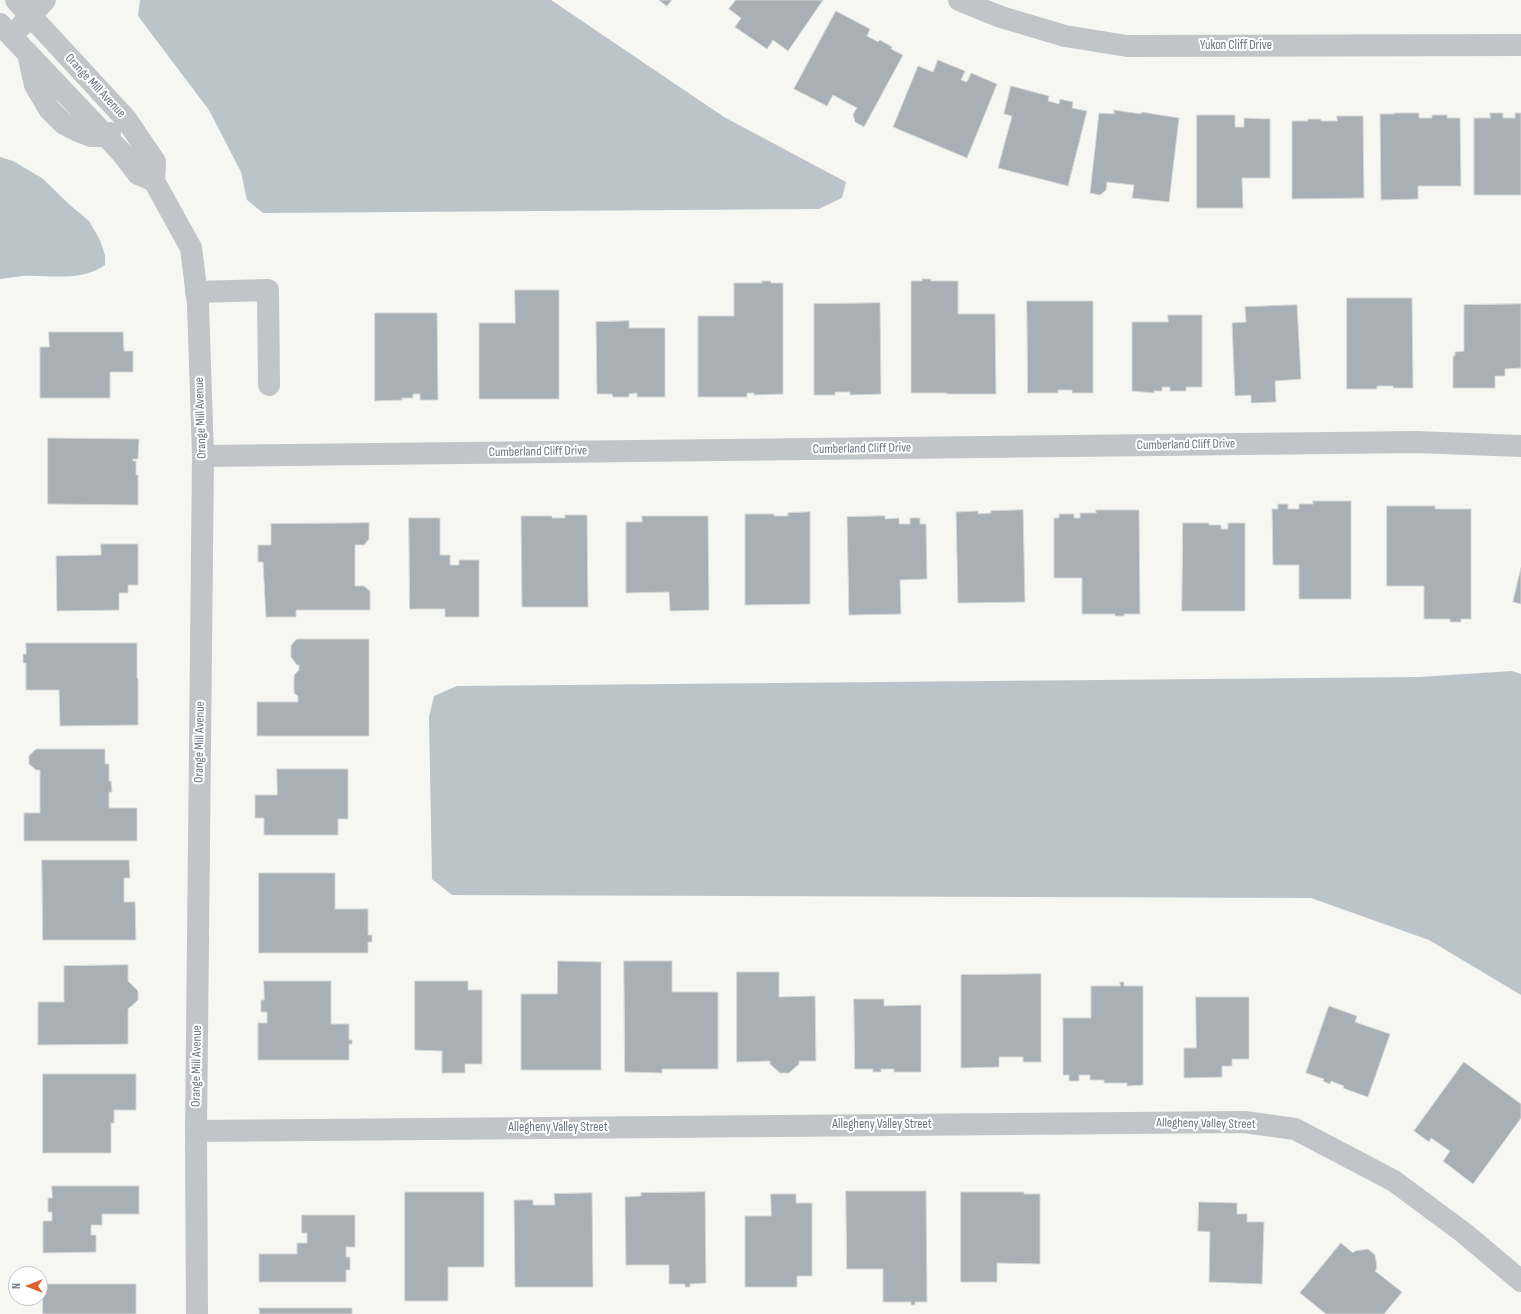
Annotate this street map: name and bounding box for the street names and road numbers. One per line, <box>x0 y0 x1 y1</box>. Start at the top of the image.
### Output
street label: Yukon Cliff Drive <box>1200 38 1272 54</box>
street label: Orange Mill Avenue <box>61 51 129 121</box>
street label: Orange Mill Avenue <box>192 377 210 459</box>
street label: Cumberland Cliff Drive <box>1137 436 1235 454</box>
street label: Cumberland Cliff Drive <box>813 440 911 458</box>
street label: Cumberland Cliff Drive <box>489 443 587 461</box>
street label: Orange Mill Avenue <box>191 701 209 783</box>
street label: Orange Mill Avenue <box>188 1025 206 1107</box>
street label: Allegheny Valley Street <box>1156 1115 1256 1133</box>
street label: Allegheny Valley Street <box>832 1117 932 1133</box>
street label: Allegheny Valley Street <box>508 1120 608 1136</box>

